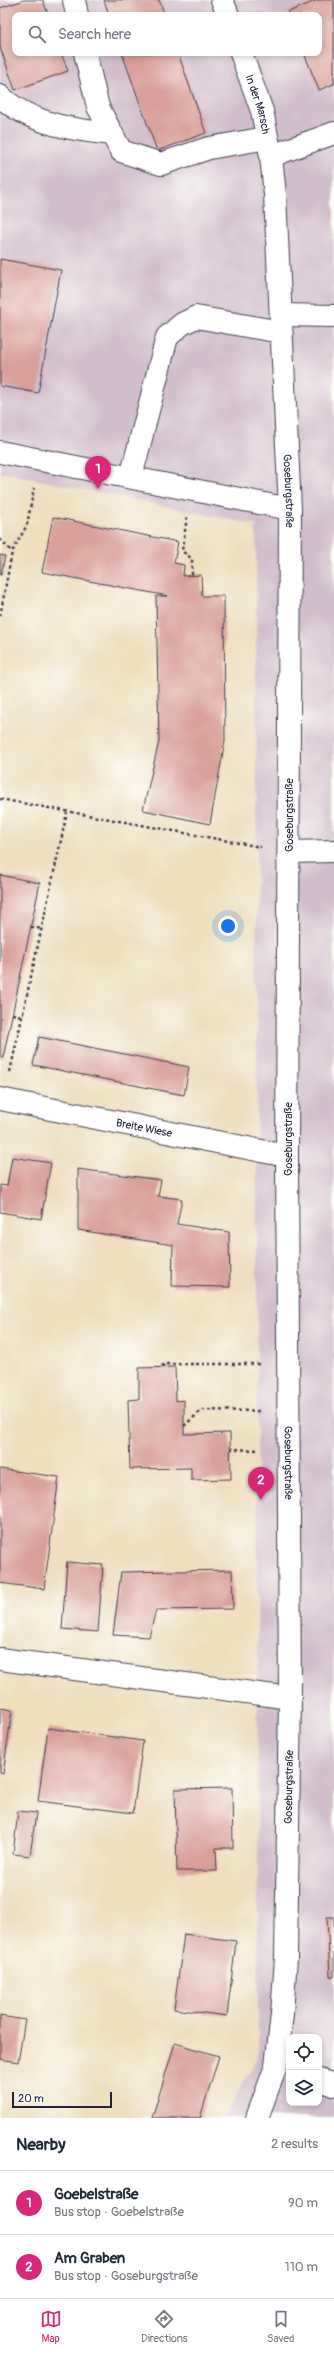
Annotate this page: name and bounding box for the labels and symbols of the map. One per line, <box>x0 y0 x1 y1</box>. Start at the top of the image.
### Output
street label: In der Marsch <box>243 73 273 135</box>
street label: Goseburgstraße <box>281 454 297 528</box>
pin: 1 <box>85 456 111 489</box>
street label: Goseburgstraße <box>283 778 296 852</box>
your location <box>218 916 238 936</box>
street label: Goseburgstraße <box>282 1102 295 1176</box>
street label: Breite Wiese <box>115 1116 174 1140</box>
street label: Goseburgstraße <box>282 1426 295 1500</box>
pin: 2 <box>248 1467 274 1500</box>
street label: Goseburgstraße <box>282 1749 296 1824</box>
scale bar <box>12 2090 112 2109</box>

